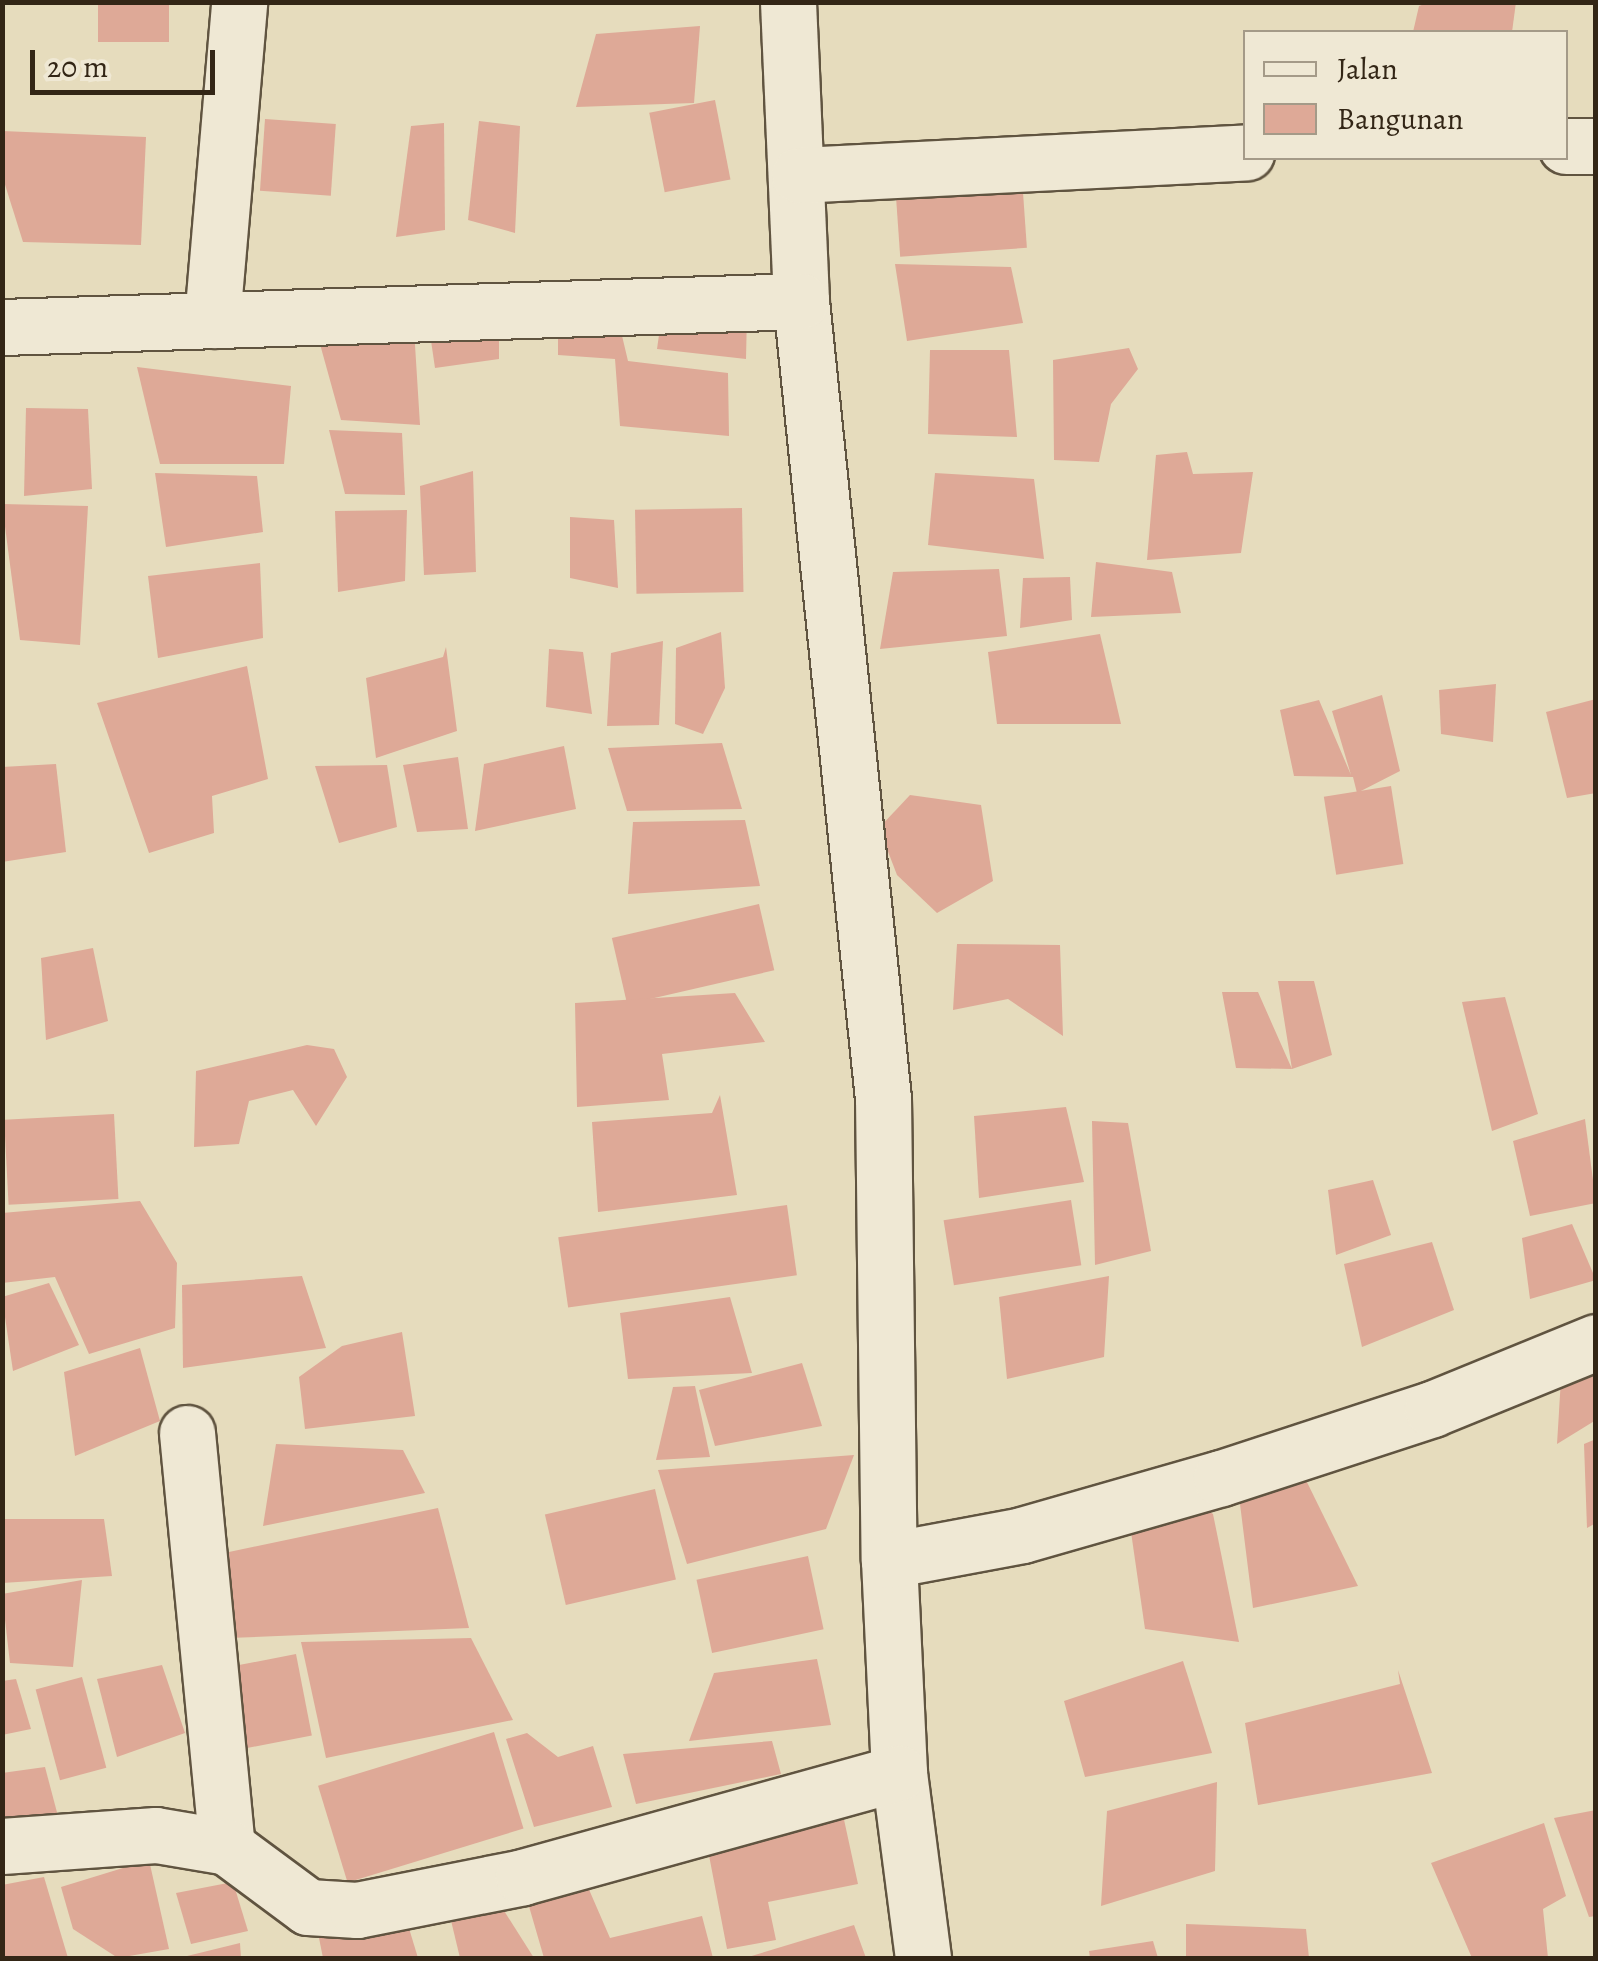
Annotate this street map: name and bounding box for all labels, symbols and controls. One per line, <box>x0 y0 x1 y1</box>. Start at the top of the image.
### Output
scale bar <box>35 30 220 92</box>
legend <box>1243 30 1568 160</box>
text: 20 m <box>47 47 108 87</box>
text: Jalan <box>1337 49 1398 89</box>
text: Bangunan <box>1337 99 1463 139</box>

